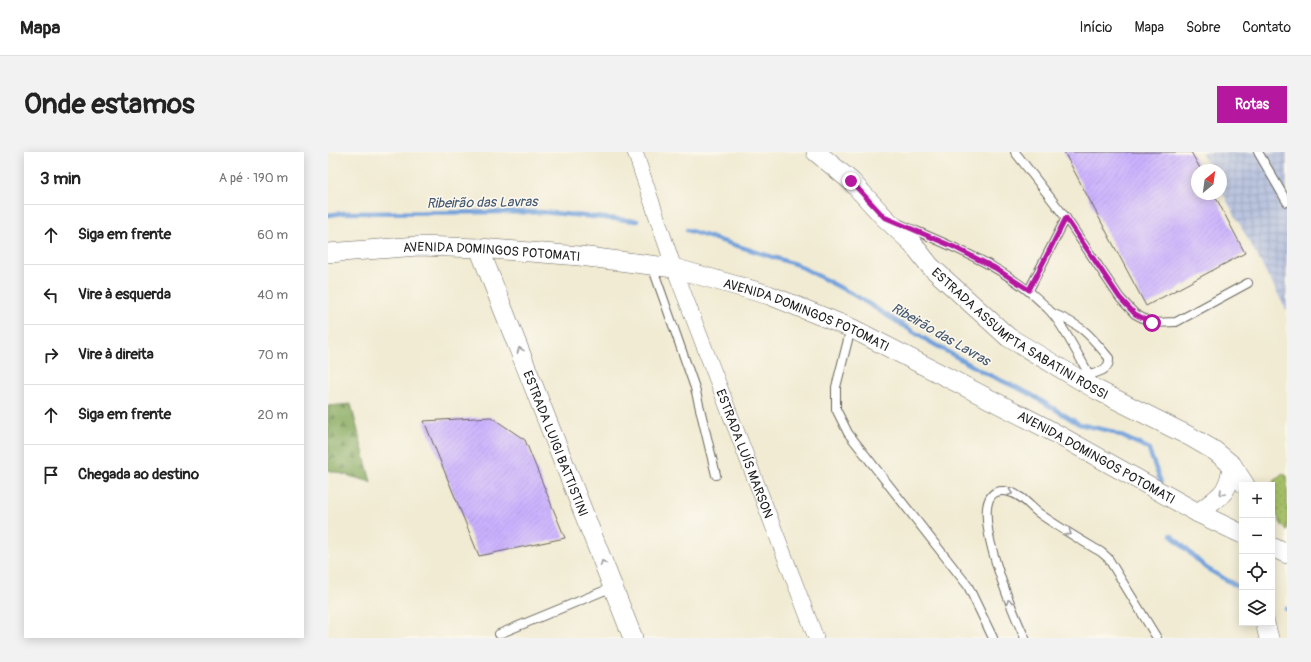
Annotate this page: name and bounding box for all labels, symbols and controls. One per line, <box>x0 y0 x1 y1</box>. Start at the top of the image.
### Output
text: Mapa <box>20 16 60 40</box>
text: Início <box>1079 19 1112 36</box>
text: Mapa <box>1134 19 1164 36</box>
text: Sobre <box>1186 19 1220 36</box>
text: Contato <box>1242 19 1291 36</box>
button: Rotas <box>1217 86 1287 123</box>
text: Onde estamos <box>24 87 195 122</box>
north arrow <box>1191 164 1227 200</box>
text: 3 min <box>40 168 81 189</box>
text: A pé · 190 m <box>219 170 288 186</box>
route end <box>842 172 860 190</box>
water label: Ribeirão das Lavras <box>426 193 539 212</box>
icon: ahead <box>40 224 62 246</box>
text: Siga em frente <box>78 225 171 244</box>
text: 60 m <box>257 227 288 243</box>
street label: AVENIDA DOMINGOS POTOMATI <box>402 239 581 265</box>
street label: ESTRADA ASSUMPTA SABATINI ROSSI <box>928 265 1111 403</box>
street label: AVENIDA DOMINGOS POTOMATI <box>721 275 892 355</box>
icon: left <box>40 284 62 306</box>
text: Vire à esquerda <box>78 285 171 304</box>
text: 40 m <box>257 287 288 303</box>
water label: Ribeirão das Lavras <box>889 299 994 370</box>
route start <box>1143 314 1161 332</box>
icon: right <box>40 344 62 366</box>
text: Vire à direita <box>78 345 154 364</box>
text: 70 m <box>258 347 288 363</box>
one-way arrow <box>516 347 524 354</box>
street label: ESTRADA LUIGI BATTISTINI <box>519 368 591 519</box>
street label: ESTRADA LUÍS MARSON <box>712 387 776 521</box>
icon: ahead <box>40 404 62 426</box>
text: Siga em frente <box>78 405 171 424</box>
text: 20 m <box>257 407 288 423</box>
street label: AVENIDA DOMINGOS POTOMATI <box>1015 408 1178 508</box>
icon: arrive <box>40 464 62 486</box>
text: Chegada ao destino <box>78 465 199 484</box>
map controls <box>1239 482 1275 626</box>
button: + <box>1239 482 1275 518</box>
one-way arrow <box>1006 488 1013 496</box>
one-way arrow <box>1219 488 1227 496</box>
button: − <box>1239 518 1275 554</box>
one-way arrow <box>1065 528 1072 536</box>
button: locate <box>1239 554 1275 590</box>
one-way arrow <box>600 559 608 567</box>
button: layers <box>1239 590 1275 626</box>
one-way arrow <box>1006 599 1014 606</box>

